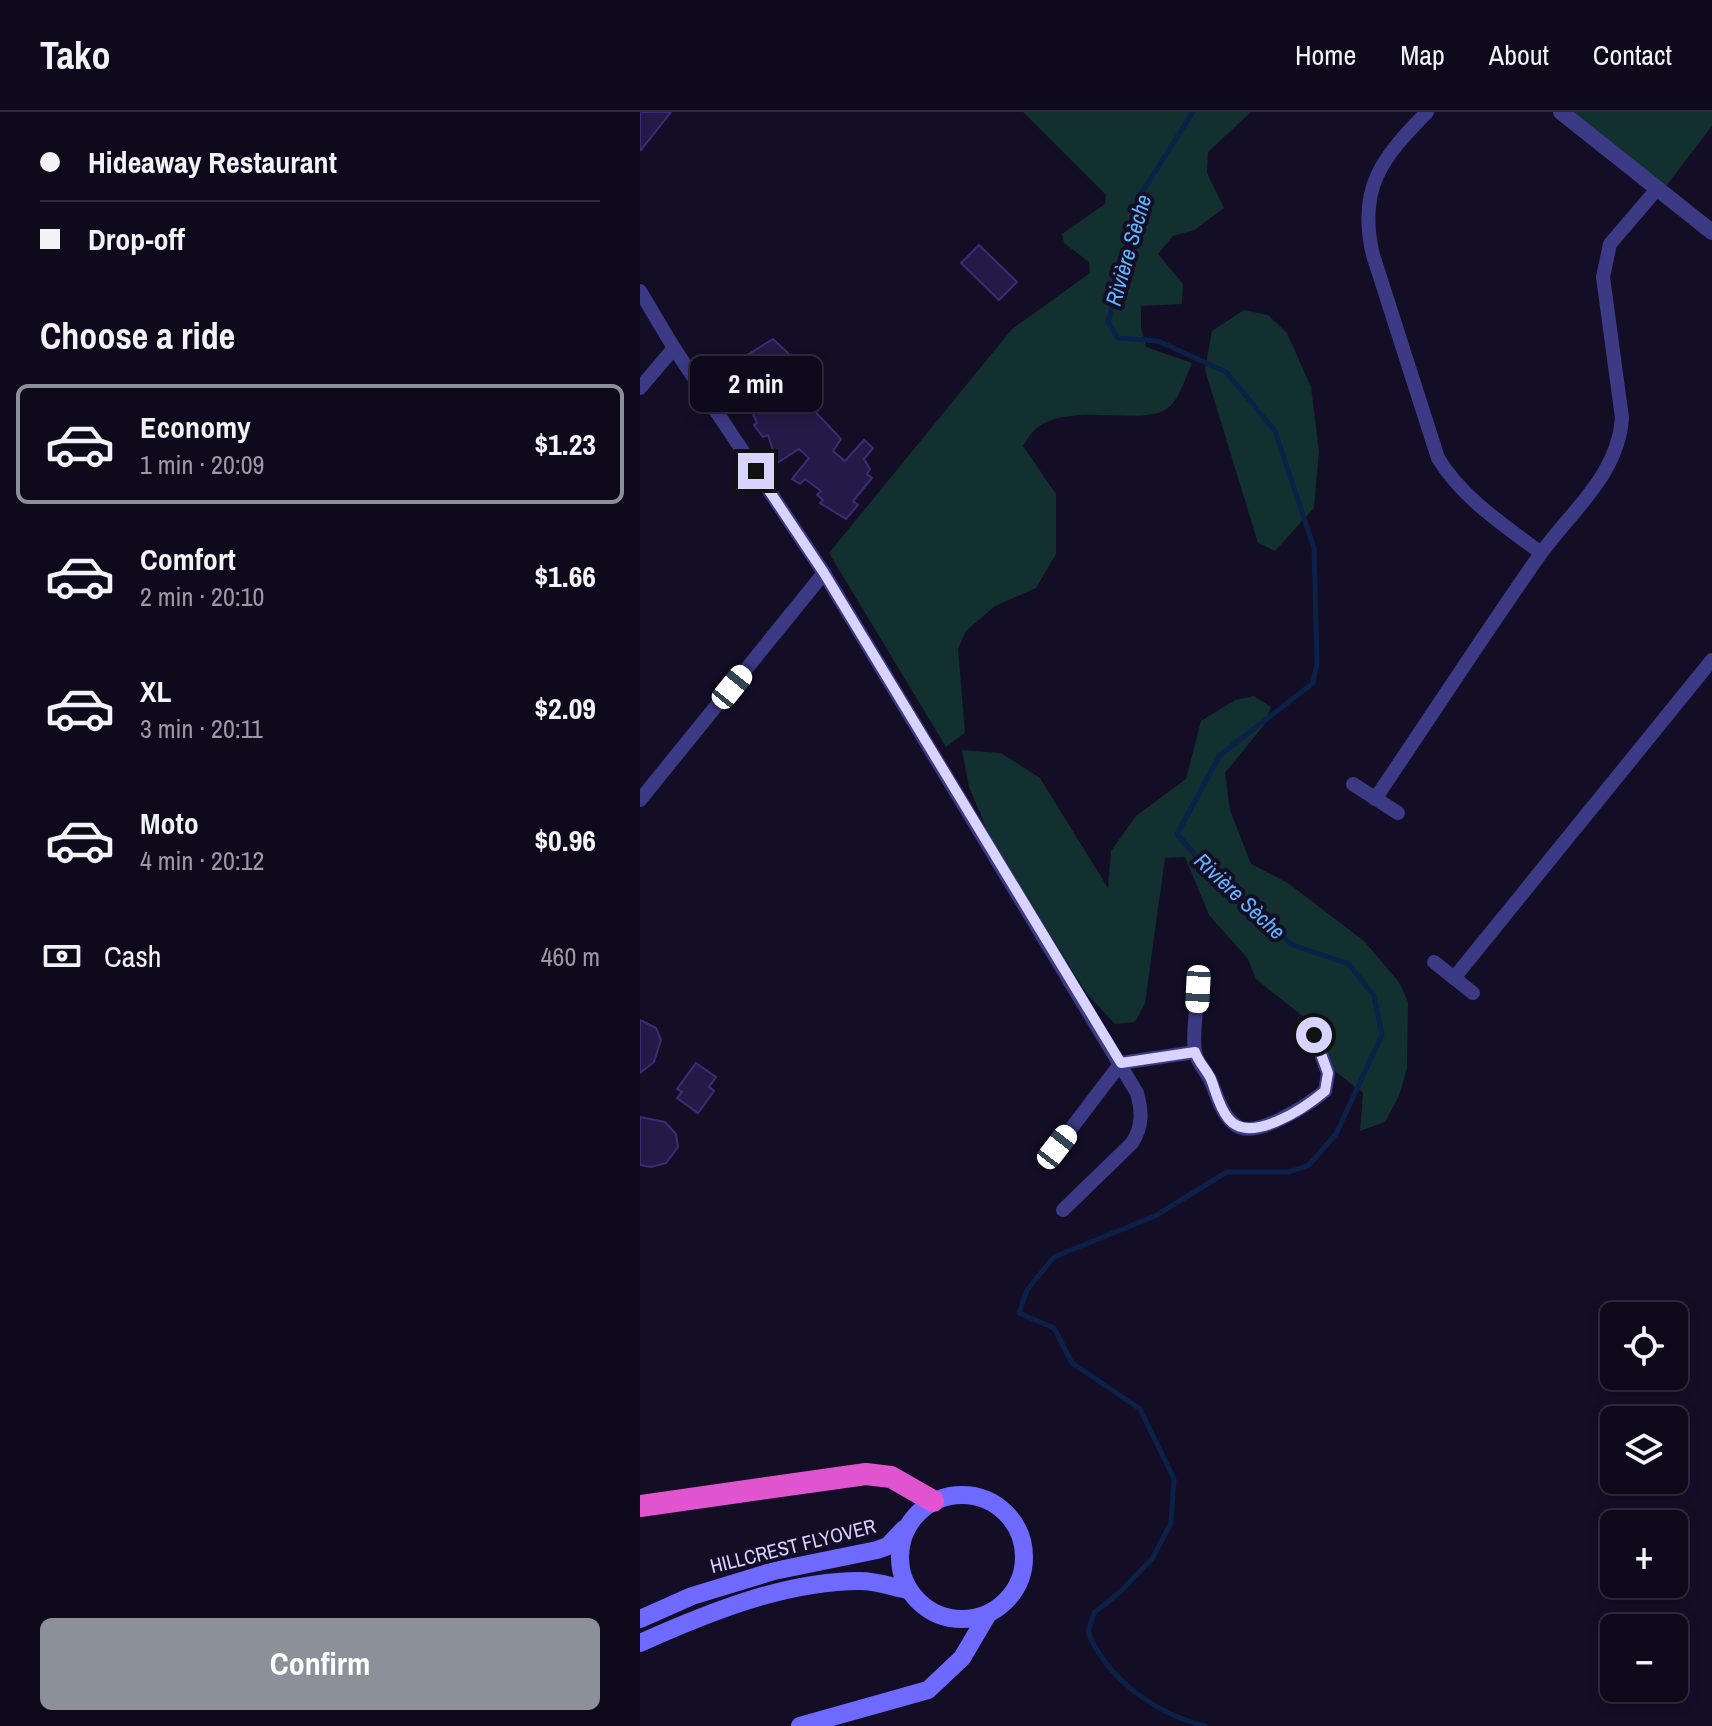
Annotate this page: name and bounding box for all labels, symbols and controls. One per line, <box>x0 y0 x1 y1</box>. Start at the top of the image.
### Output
text: Tako <box>40 30 110 81</box>
text: Home <box>1295 36 1356 74</box>
text: Map <box>1400 36 1445 74</box>
text: About <box>1489 36 1549 74</box>
text: Contact <box>1593 36 1672 74</box>
text: Hideaway Restaurant <box>88 142 337 182</box>
water label: Rivière Sèche <box>1098 191 1158 309</box>
text: Drop-off <box>88 219 185 259</box>
text: Choose a ride <box>40 312 235 360</box>
callout: 2 min <box>690 355 822 411</box>
text: 2 min <box>728 366 784 401</box>
text: Economy <box>140 407 251 447</box>
icon: car <box>44 408 116 480</box>
text: $1.23 <box>534 424 596 464</box>
text: 1 min · 20:09 <box>140 447 264 482</box>
route end <box>738 453 774 489</box>
text: Comfort <box>140 539 236 579</box>
icon: car <box>44 540 116 612</box>
text: $1.66 <box>534 556 596 596</box>
text: 2 min · 20:10 <box>140 579 264 614</box>
car <box>708 661 756 713</box>
text: XL <box>140 671 171 711</box>
icon: car <box>44 672 116 744</box>
text: $2.09 <box>534 688 596 728</box>
text: 3 min · 20:11 <box>140 711 263 746</box>
text: Moto <box>140 803 199 843</box>
icon: car <box>44 804 116 876</box>
text: $0.96 <box>534 820 596 860</box>
text: 4 min · 20:12 <box>140 843 264 878</box>
water label: Rivière Sèche <box>1188 846 1292 946</box>
icon: cash <box>40 934 84 978</box>
text: Cash <box>104 936 161 976</box>
text: 460 m <box>541 939 600 974</box>
car <box>1185 964 1211 1014</box>
route start <box>1296 1017 1332 1053</box>
car <box>1033 1121 1081 1173</box>
map controls <box>1600 1302 1688 1702</box>
button: locate <box>1600 1302 1688 1390</box>
button: layers <box>1600 1406 1688 1494</box>
button: + <box>1600 1510 1688 1598</box>
street label: HILLCREST FLYOVER <box>707 1512 879 1579</box>
button: − <box>1600 1614 1688 1702</box>
button: Confirm <box>40 1618 600 1710</box>

